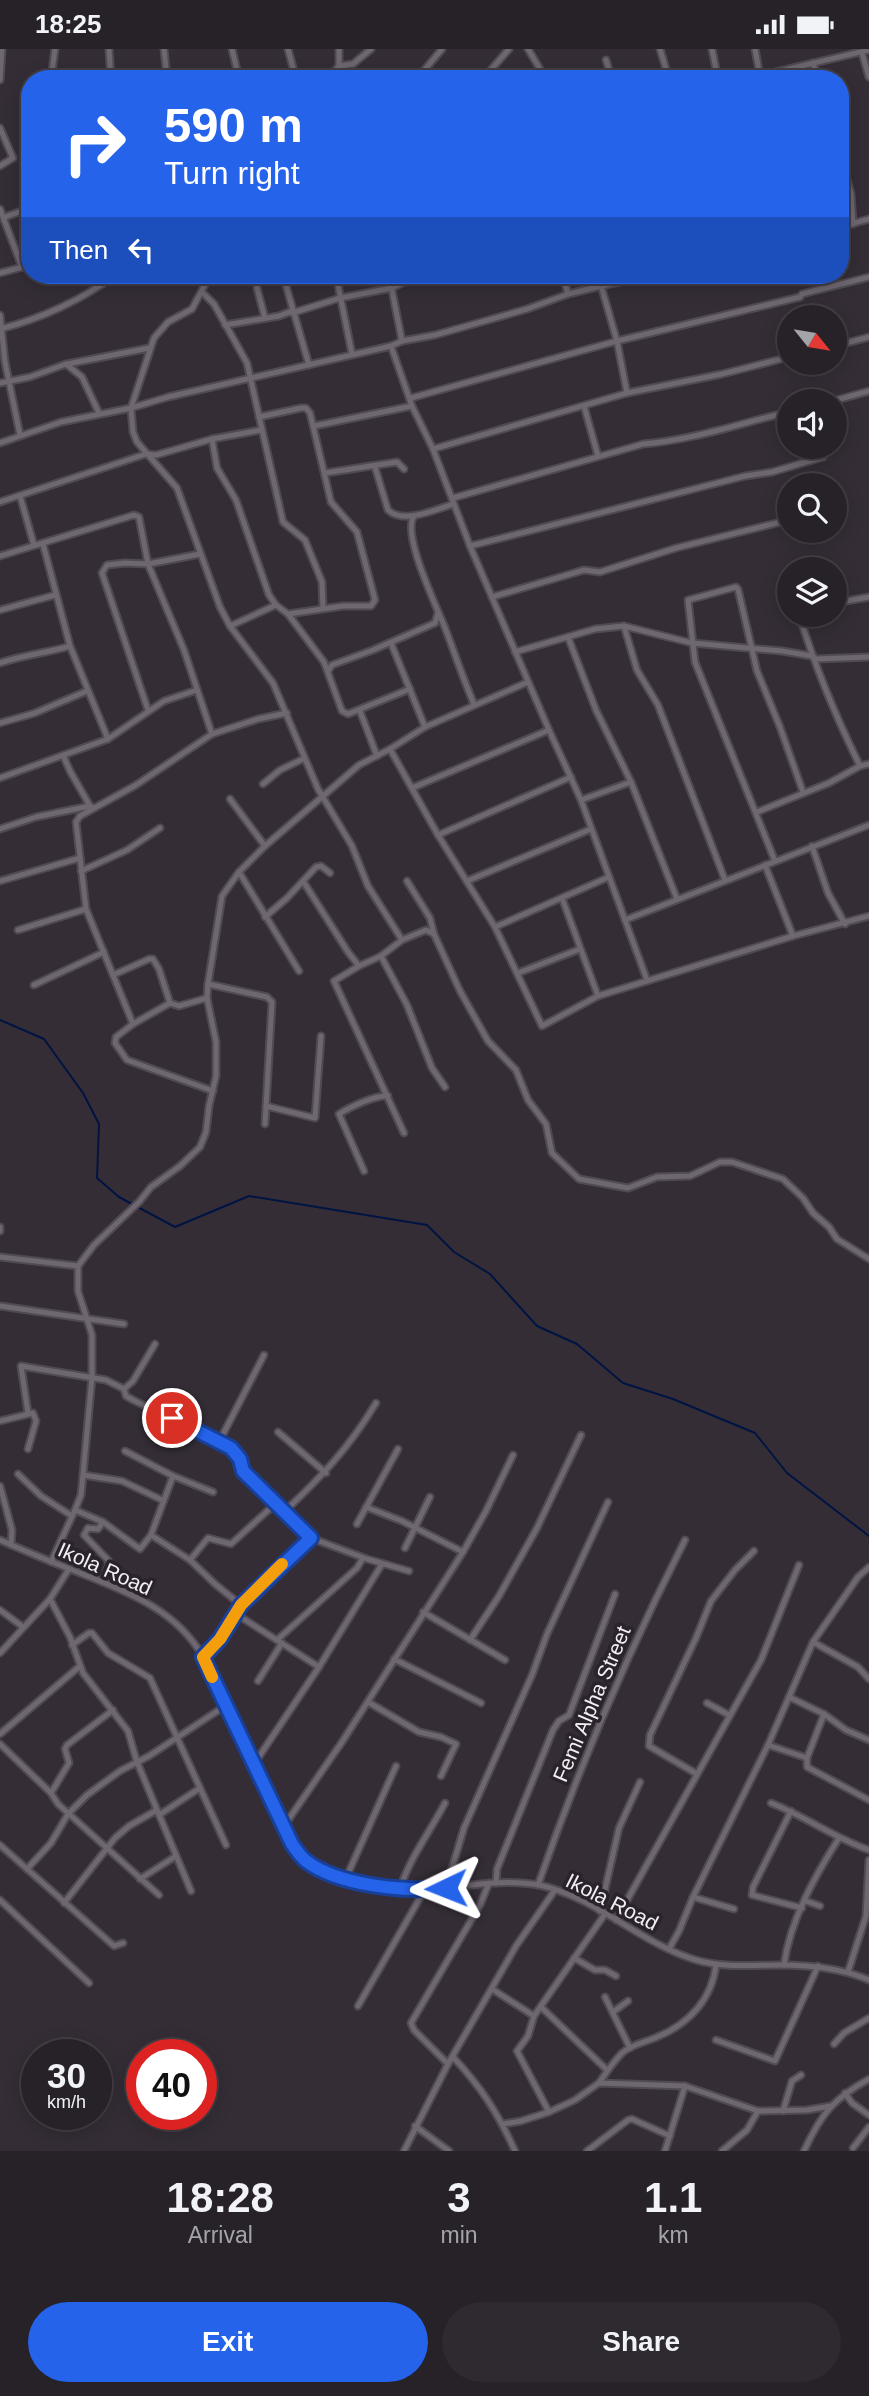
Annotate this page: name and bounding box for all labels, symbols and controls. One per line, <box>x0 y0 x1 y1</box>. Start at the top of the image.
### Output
text: 18:25 <box>35 9 102 39</box>
icon: right <box>49 98 140 189</box>
text: 590 m <box>164 98 303 152</box>
text: Turn right <box>164 155 300 191</box>
icon: left <box>122 231 160 269</box>
text: Then <box>49 235 108 265</box>
north arrow <box>777 305 847 375</box>
map controls <box>777 305 847 627</box>
button: sound <box>777 389 847 459</box>
button: search <box>777 473 847 543</box>
button: layers <box>777 557 847 627</box>
pin <box>142 1388 202 1448</box>
icon: arrive <box>153 1399 191 1437</box>
street label: Ikola Road <box>55 1538 156 1599</box>
street label: Femi Alpha Street <box>548 1622 635 1785</box>
position arrow <box>409 1851 483 1925</box>
street label: Ikola Road <box>562 1869 662 1935</box>
speed limit sign: 40 <box>126 2039 217 2130</box>
text: 30 <box>47 2056 86 2095</box>
text: km/h <box>47 2092 86 2112</box>
text: 18:28 <box>167 2174 274 2221</box>
text: 3 <box>447 2174 471 2221</box>
text: 1.1 <box>644 2174 702 2221</box>
text: Arrival <box>188 2222 253 2248</box>
text: min <box>440 2222 478 2248</box>
text: km <box>658 2222 689 2248</box>
button: Exit <box>28 2302 428 2382</box>
button: Share <box>442 2302 841 2382</box>

